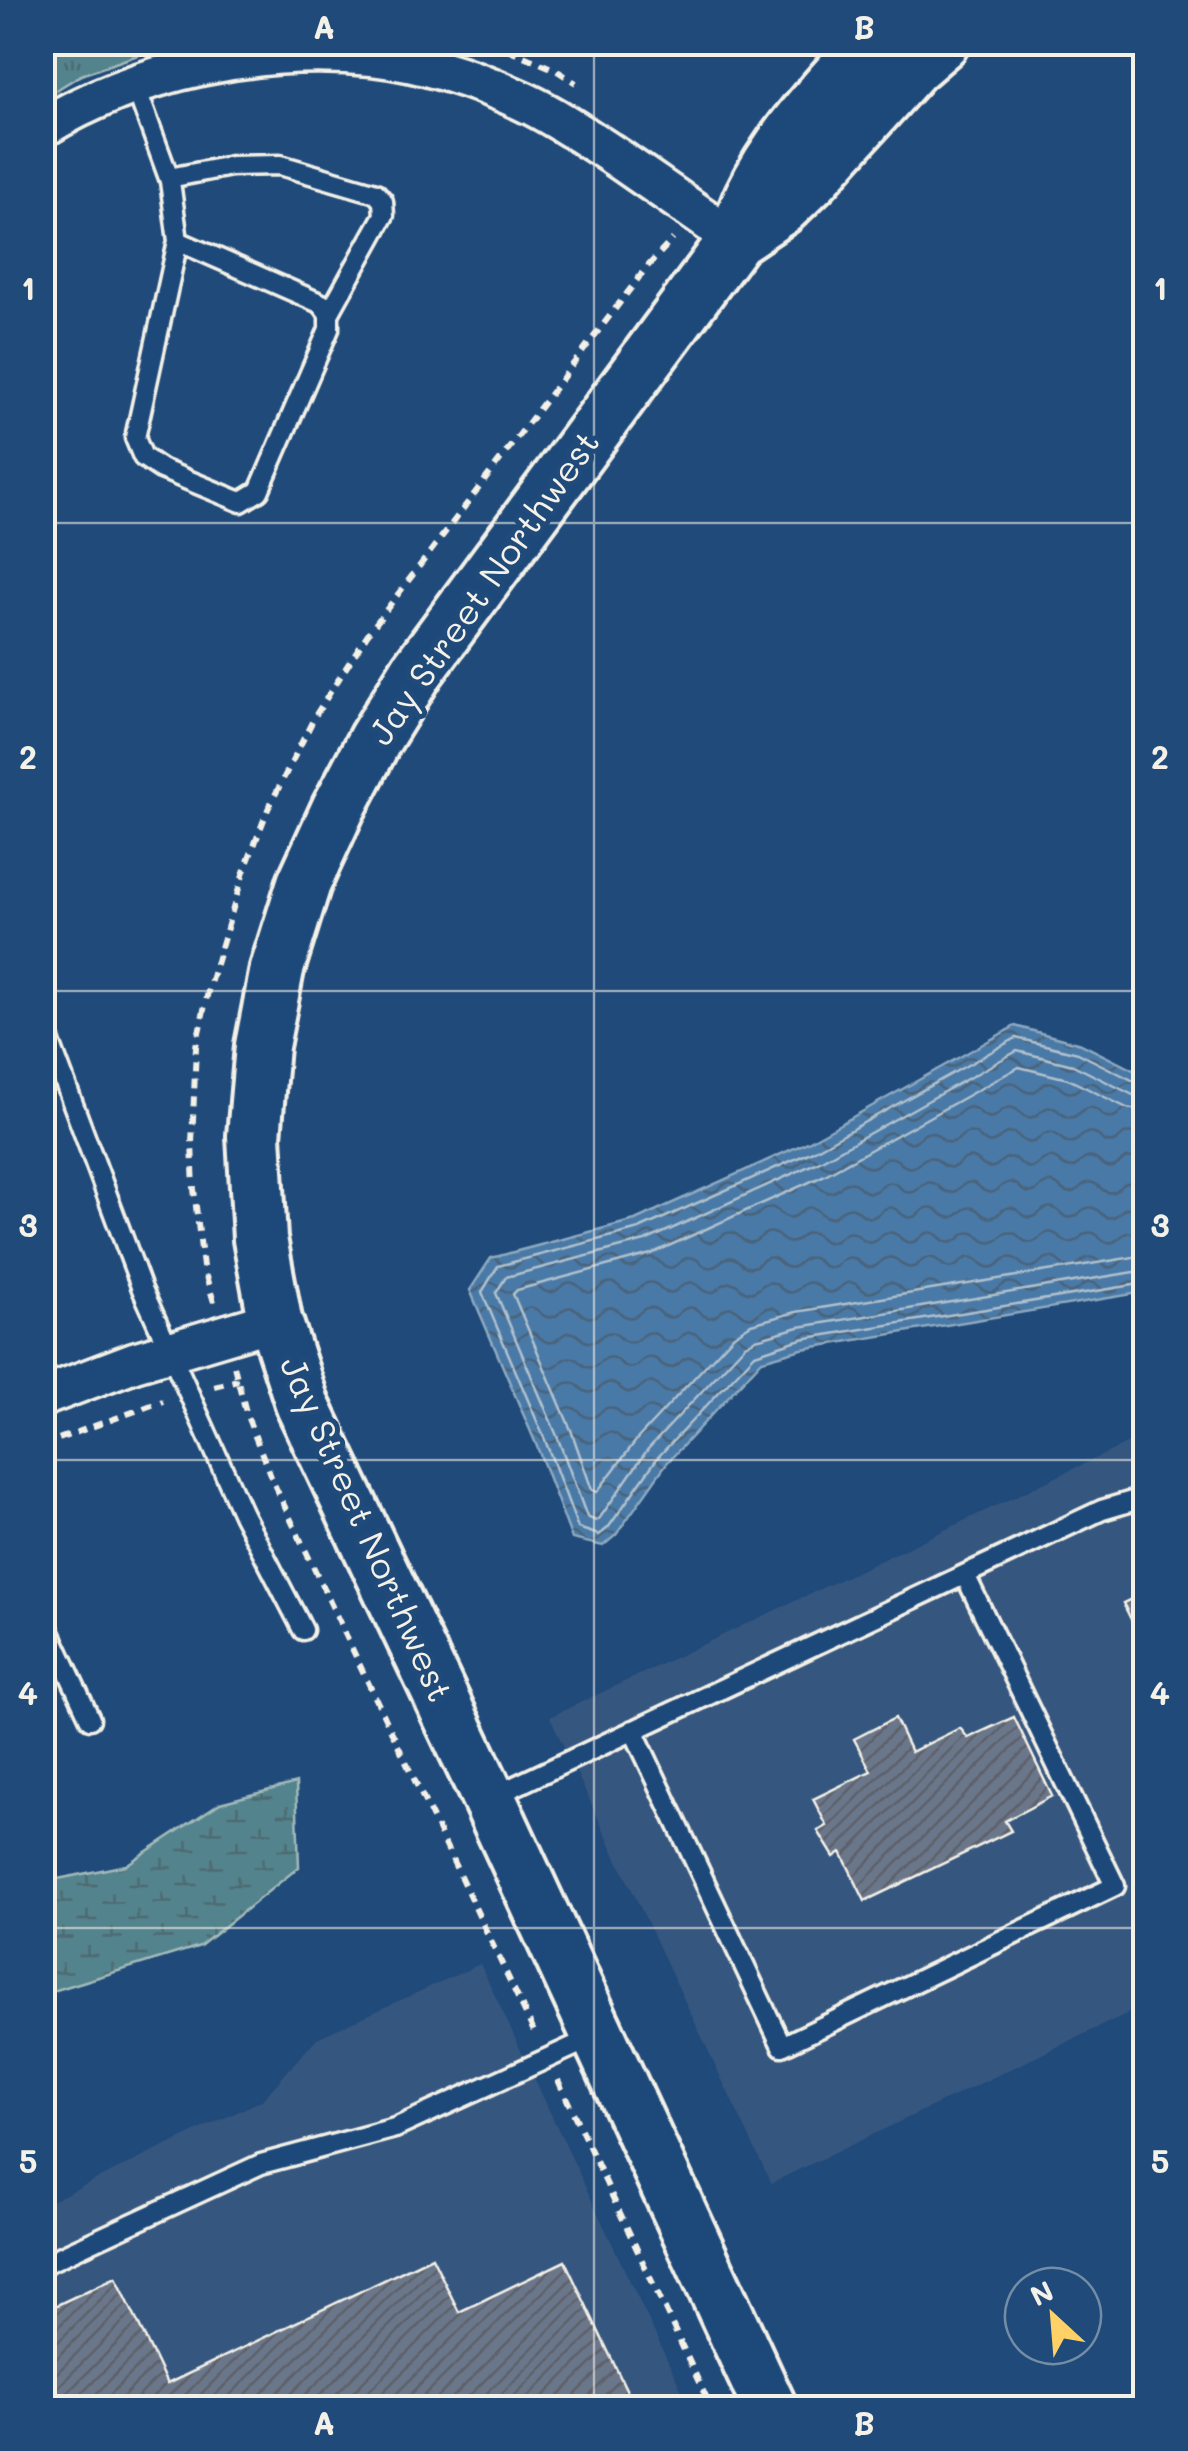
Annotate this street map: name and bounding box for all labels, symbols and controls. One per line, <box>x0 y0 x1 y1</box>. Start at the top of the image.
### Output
text: A <box>313 5 335 47</box>
text: B <box>853 5 875 47</box>
text: 1 <box>21 266 35 308</box>
text: 1 <box>1153 266 1167 308</box>
street label: Jay Street Northwest <box>356 421 608 753</box>
text: 2 <box>19 735 37 777</box>
text: 2 <box>1151 735 1169 777</box>
text: 3 <box>18 1203 38 1245</box>
text: 3 <box>1150 1203 1170 1245</box>
street label: Jay Street Northwest <box>271 1348 465 1708</box>
text: 4 <box>18 1671 38 1713</box>
text: 4 <box>1150 1671 1170 1713</box>
text: 5 <box>19 2139 37 2181</box>
text: 5 <box>1151 2139 1169 2181</box>
north arrow <box>1003 2266 1103 2366</box>
text: N <box>1024 2272 1059 2313</box>
text: A <box>313 2401 335 2443</box>
text: B <box>853 2401 875 2443</box>

